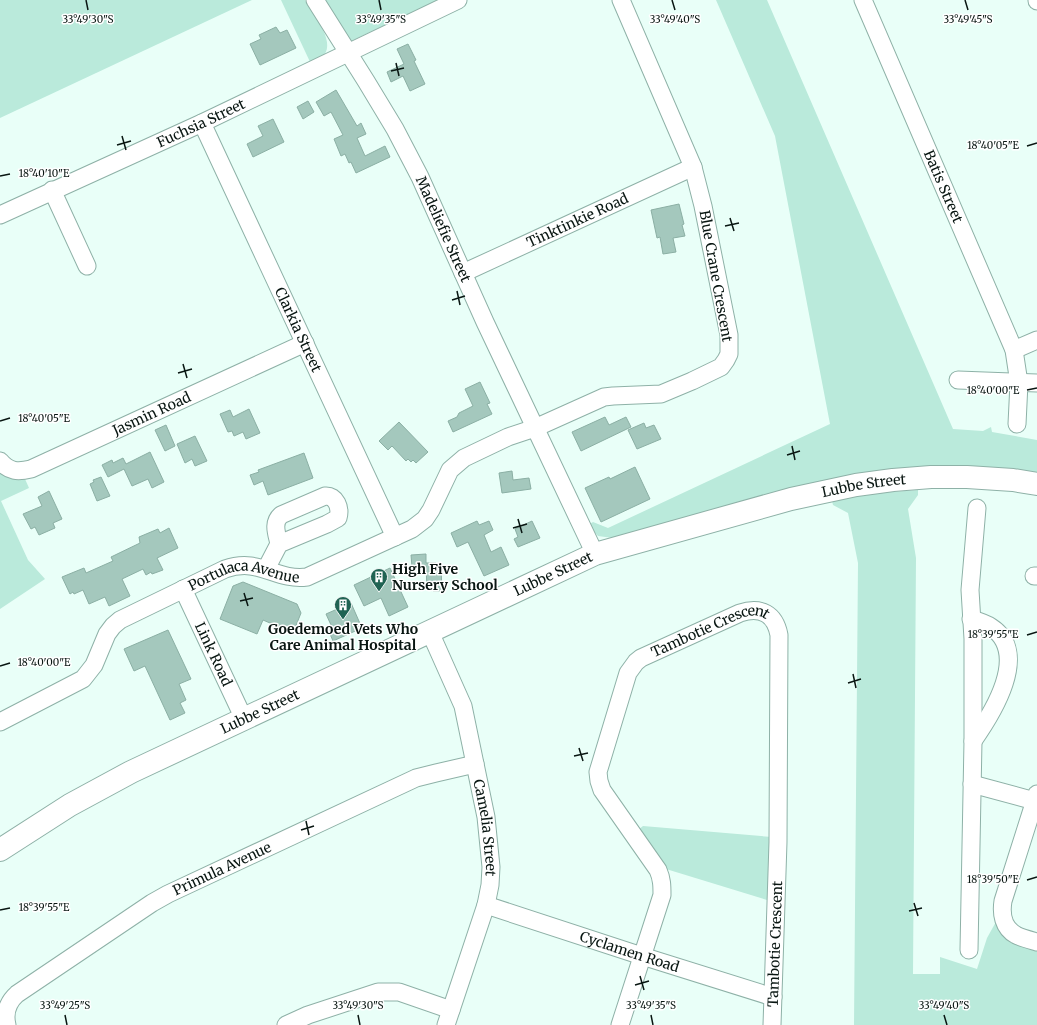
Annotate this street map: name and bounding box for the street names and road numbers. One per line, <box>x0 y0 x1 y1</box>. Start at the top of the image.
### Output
street label: Fuchsia Street <box>154 94 248 151</box>
street label: Batis Street <box>920 147 967 226</box>
street label: Madeliefie Street <box>412 173 475 285</box>
street label: Tinktinkie Road <box>524 189 632 251</box>
street label: Blue Crane Crescent <box>696 209 737 344</box>
street label: Clarkia Street <box>271 284 326 375</box>
street label: Jasmin Road <box>109 388 194 440</box>
street label: Lubbe Street <box>820 470 907 501</box>
street label: Lubbe Street <box>511 547 596 600</box>
street label: Portulaca Avenue <box>185 557 300 595</box>
street label: Tambotie Crescent <box>648 601 774 661</box>
street label: Link Road <box>191 619 237 690</box>
street label: Lubbe Street <box>218 685 303 738</box>
street label: Camelia Street <box>469 778 500 877</box>
street label: Primula Avenue <box>170 838 274 899</box>
street label: Tambotie Crescent <box>764 880 786 1007</box>
street label: Cyclamen Road <box>578 927 682 976</box>

